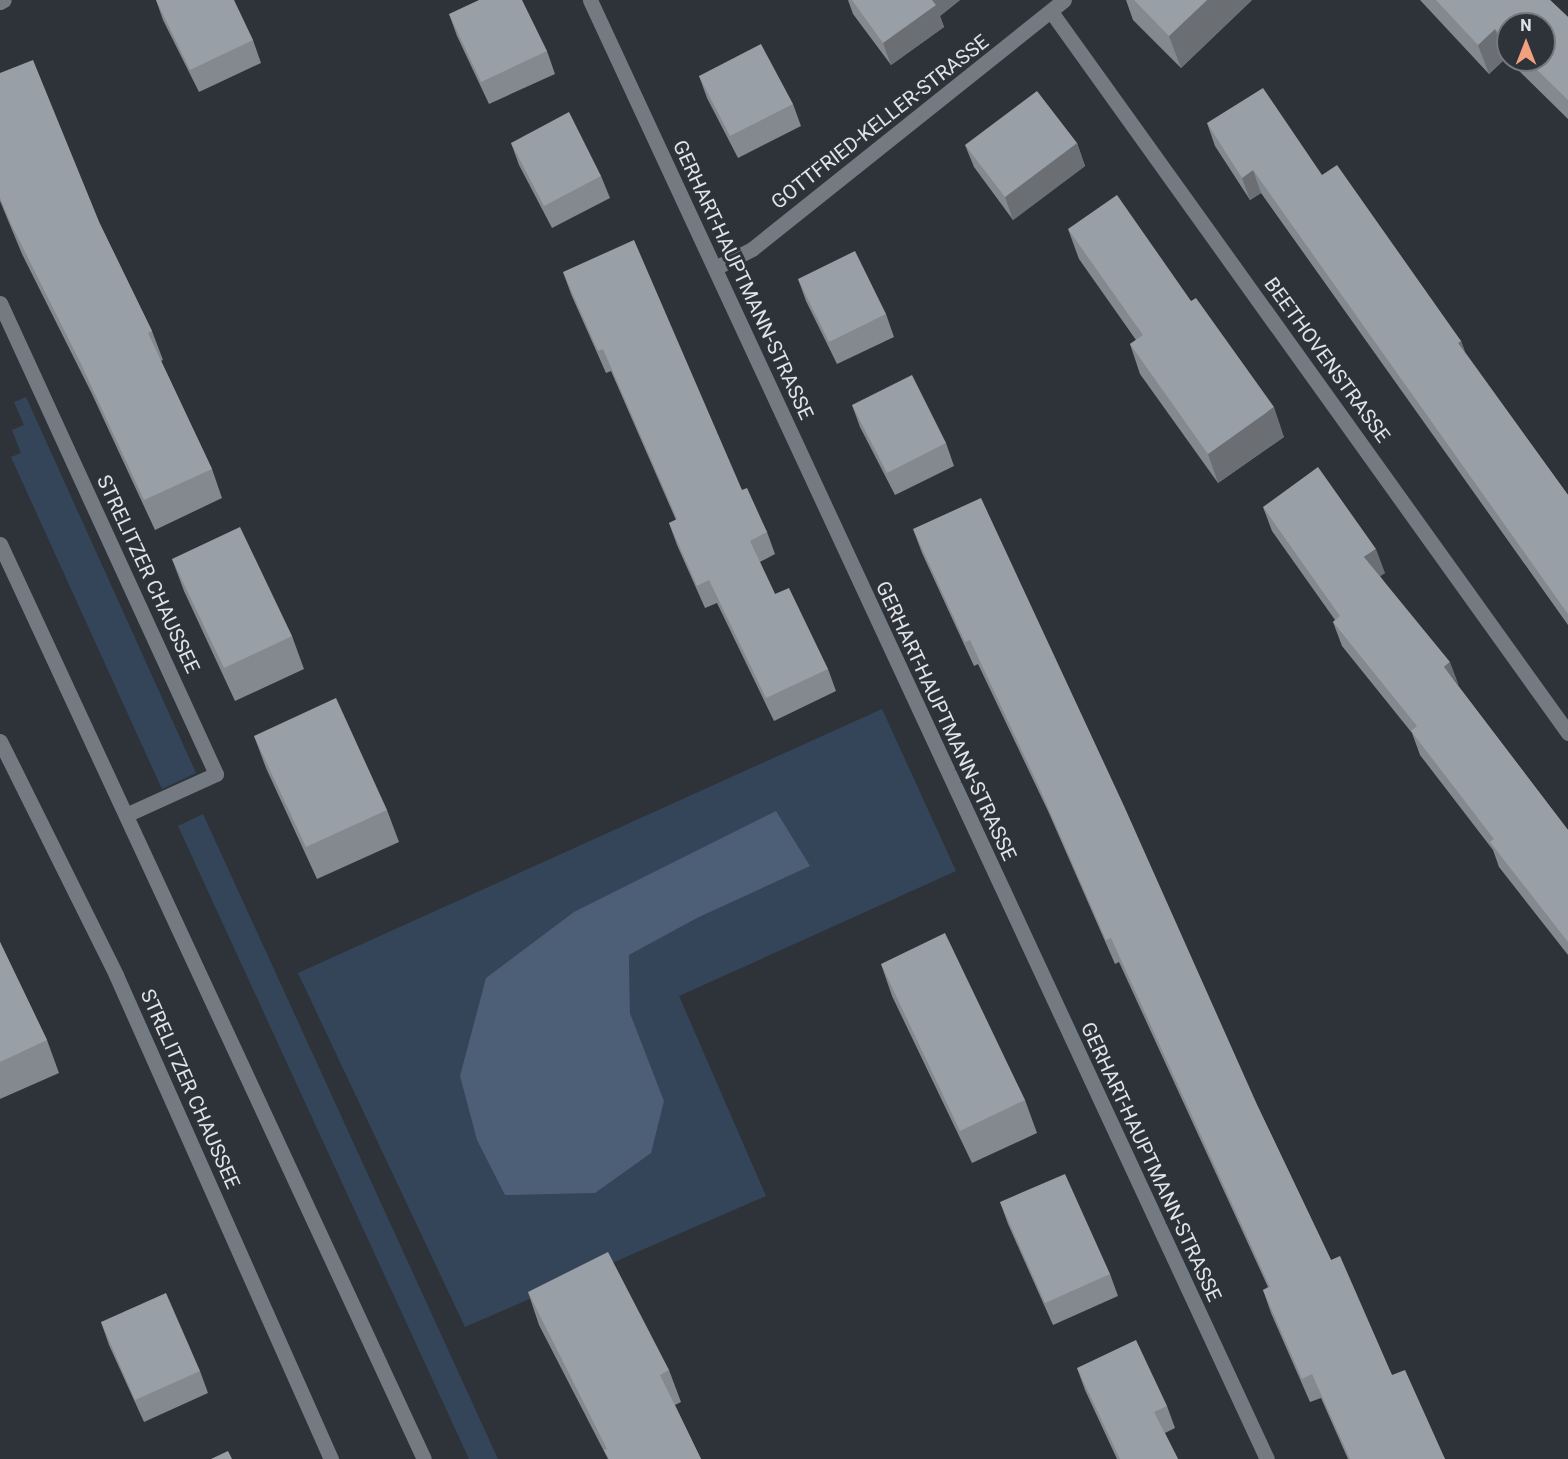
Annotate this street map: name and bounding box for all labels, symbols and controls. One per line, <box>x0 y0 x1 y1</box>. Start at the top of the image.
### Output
north arrow <box>1496 12 1556 72</box>
text: N <box>1520 16 1532 35</box>
street label: GOTTFRIED-KELLER-STRASSE <box>767 30 993 214</box>
street label: GERHART-HAUPTMANN-STRASSE <box>668 137 818 423</box>
street label: BEETHOVENSTRASSE <box>1259 273 1395 447</box>
street label: STRELITZER CHAUSSEE <box>92 471 204 677</box>
street label: GERHART-HAUPTMANN-STRASSE <box>871 578 1021 864</box>
street label: STRELITZER CHAUSSEE <box>135 986 245 1192</box>
street label: GERHART-HAUPTMANN-STRASSE <box>1076 1019 1226 1305</box>

